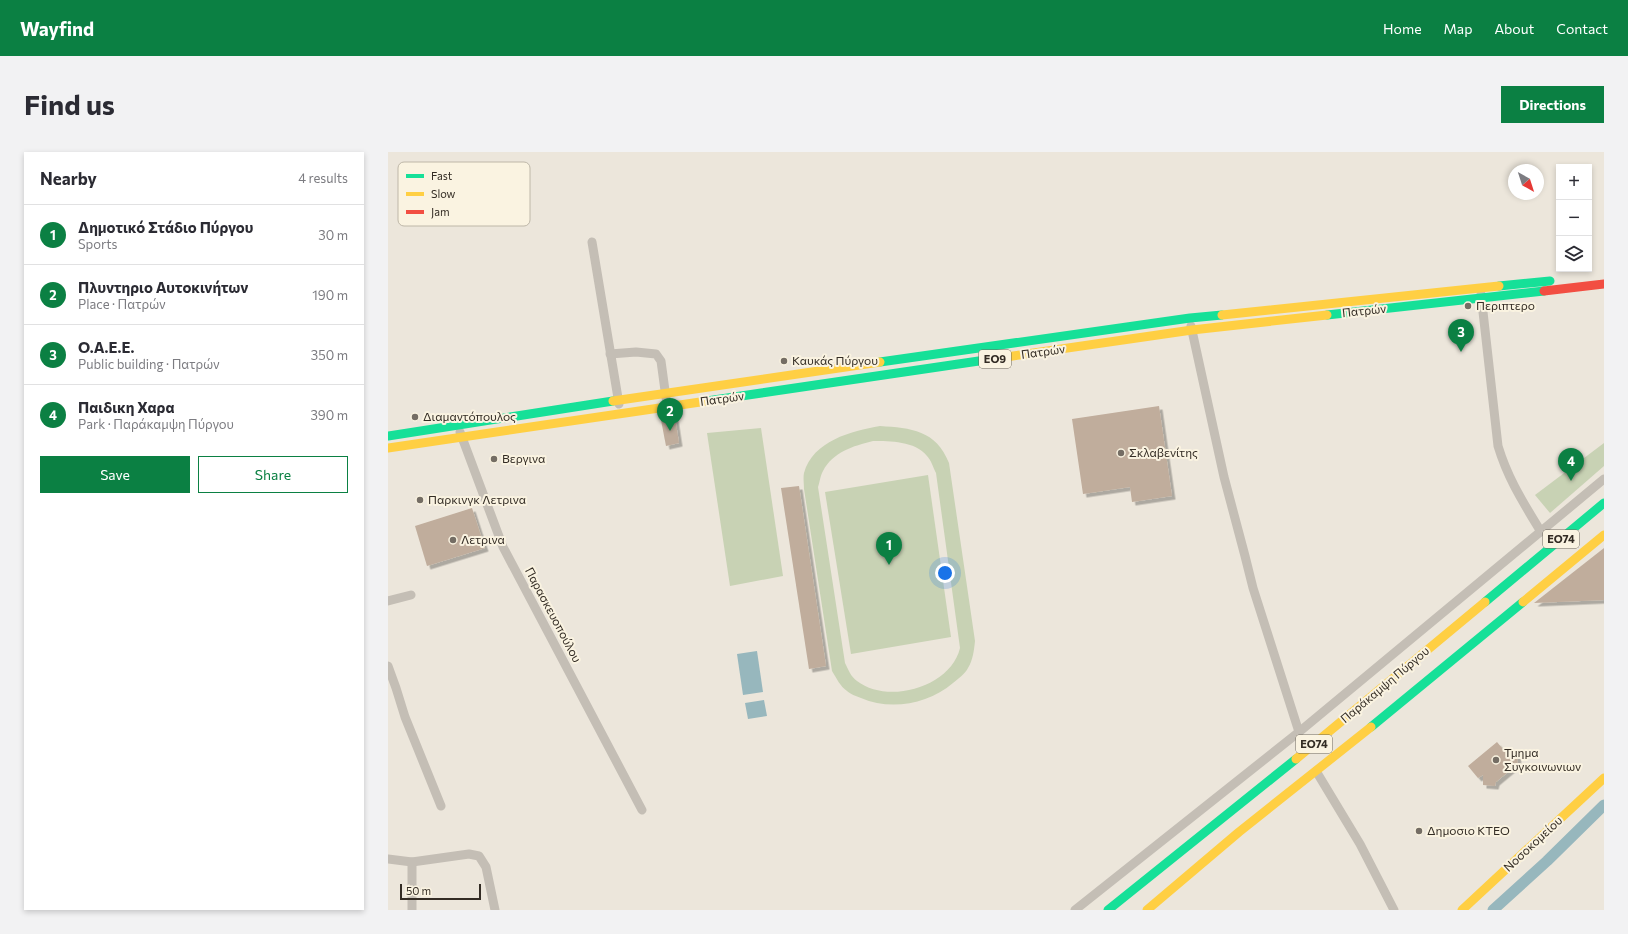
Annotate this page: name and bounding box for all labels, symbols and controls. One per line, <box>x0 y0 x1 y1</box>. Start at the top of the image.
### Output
text: Wayfind <box>20 17 94 40</box>
text: Home <box>1383 20 1422 37</box>
text: Map <box>1444 20 1472 37</box>
text: About <box>1494 20 1534 37</box>
text: Contact <box>1556 20 1608 37</box>
button: Directions <box>1501 86 1604 123</box>
text: Find us <box>24 87 115 121</box>
legend <box>398 162 530 226</box>
north arrow <box>1508 164 1544 200</box>
map controls <box>1556 164 1592 272</box>
button: + <box>1556 164 1592 200</box>
text: Nearby <box>40 168 97 189</box>
text: Fast <box>431 169 453 182</box>
text: 4 results <box>298 170 348 186</box>
text: Slow <box>431 187 456 200</box>
button: − <box>1556 200 1592 236</box>
text: Jam <box>431 205 450 219</box>
text: Δημοτικό Στάδιο Πύργου <box>78 218 253 236</box>
text: 1 <box>50 227 56 243</box>
text: 30 m <box>318 227 348 243</box>
text: Sports <box>78 236 118 252</box>
button: layers <box>1556 236 1592 272</box>
text: Πλυντηριο Αυτοκινήτων <box>78 278 248 296</box>
text: 2 <box>49 287 57 303</box>
text: 190 m <box>312 287 348 303</box>
text: Place · Πατρών <box>78 296 166 312</box>
place label: Περιπτερο <box>1476 298 1535 312</box>
street label: Πατρών <box>1341 301 1387 319</box>
marker: Περιπτερο <box>1463 301 1473 311</box>
pin: 3 <box>1448 319 1474 352</box>
text: Ο.Α.Ε.Ε. <box>78 338 134 356</box>
street label: Πατρών <box>1020 341 1066 361</box>
text: 3 <box>49 347 57 363</box>
text: 350 m <box>311 347 348 363</box>
road number: ΕΟ9 <box>979 350 1011 368</box>
place label: Καυκάς Πύργου <box>792 353 878 367</box>
text: Public building · Πατρών <box>78 356 220 372</box>
marker: Καυκάς Πύργου <box>779 356 789 366</box>
street label: Πατρών <box>699 388 745 408</box>
text: Παιδικη Χαρα <box>78 398 175 416</box>
pin: 2 <box>657 398 683 431</box>
text: 4 <box>49 407 57 423</box>
text: 390 m <box>310 407 348 423</box>
place label: Διαμαντόπουλος <box>423 409 516 423</box>
marker: Διαμαντόπουλος <box>410 412 420 422</box>
text: Park · Παράκαμψη Πύργου <box>78 416 234 432</box>
place label: Σκλαβενίτης <box>1129 445 1198 459</box>
marker: Σκλαβενίτης <box>1116 448 1126 458</box>
pin: 4 <box>1558 448 1584 481</box>
place label: Βεργινα <box>502 451 545 465</box>
marker: Βεργινα <box>489 454 499 464</box>
button: Save <box>40 456 190 493</box>
button: Share <box>198 456 348 493</box>
place label: Παρκινγκ Λετρινα <box>428 492 526 506</box>
marker: Παρκινγκ Λετρινα <box>415 495 425 505</box>
road number: ΕΟ74 <box>1543 530 1579 548</box>
place label: Λετρινα <box>461 532 505 546</box>
pin: 1 <box>876 532 902 565</box>
marker: Λετρινα <box>448 535 458 545</box>
your location <box>935 563 955 583</box>
street label: Παρασκευοπούλου <box>523 565 585 665</box>
street label: Παράκαμψη Πύργου <box>1337 643 1432 725</box>
road number: ΕΟ74 <box>1296 735 1332 753</box>
place label: Τμημα Συγκοινωνιων <box>1504 745 1581 773</box>
marker: Τμημα Συγκοινωνιων <box>1491 755 1501 765</box>
street label: Νοσοκομείου <box>1500 812 1565 874</box>
place label: Δημοσιο ΚΤΕΟ <box>1427 823 1510 837</box>
marker: Δημοσιο ΚΤΕΟ <box>1414 826 1424 836</box>
scale bar <box>400 882 481 901</box>
text: 50 m <box>406 884 431 897</box>

